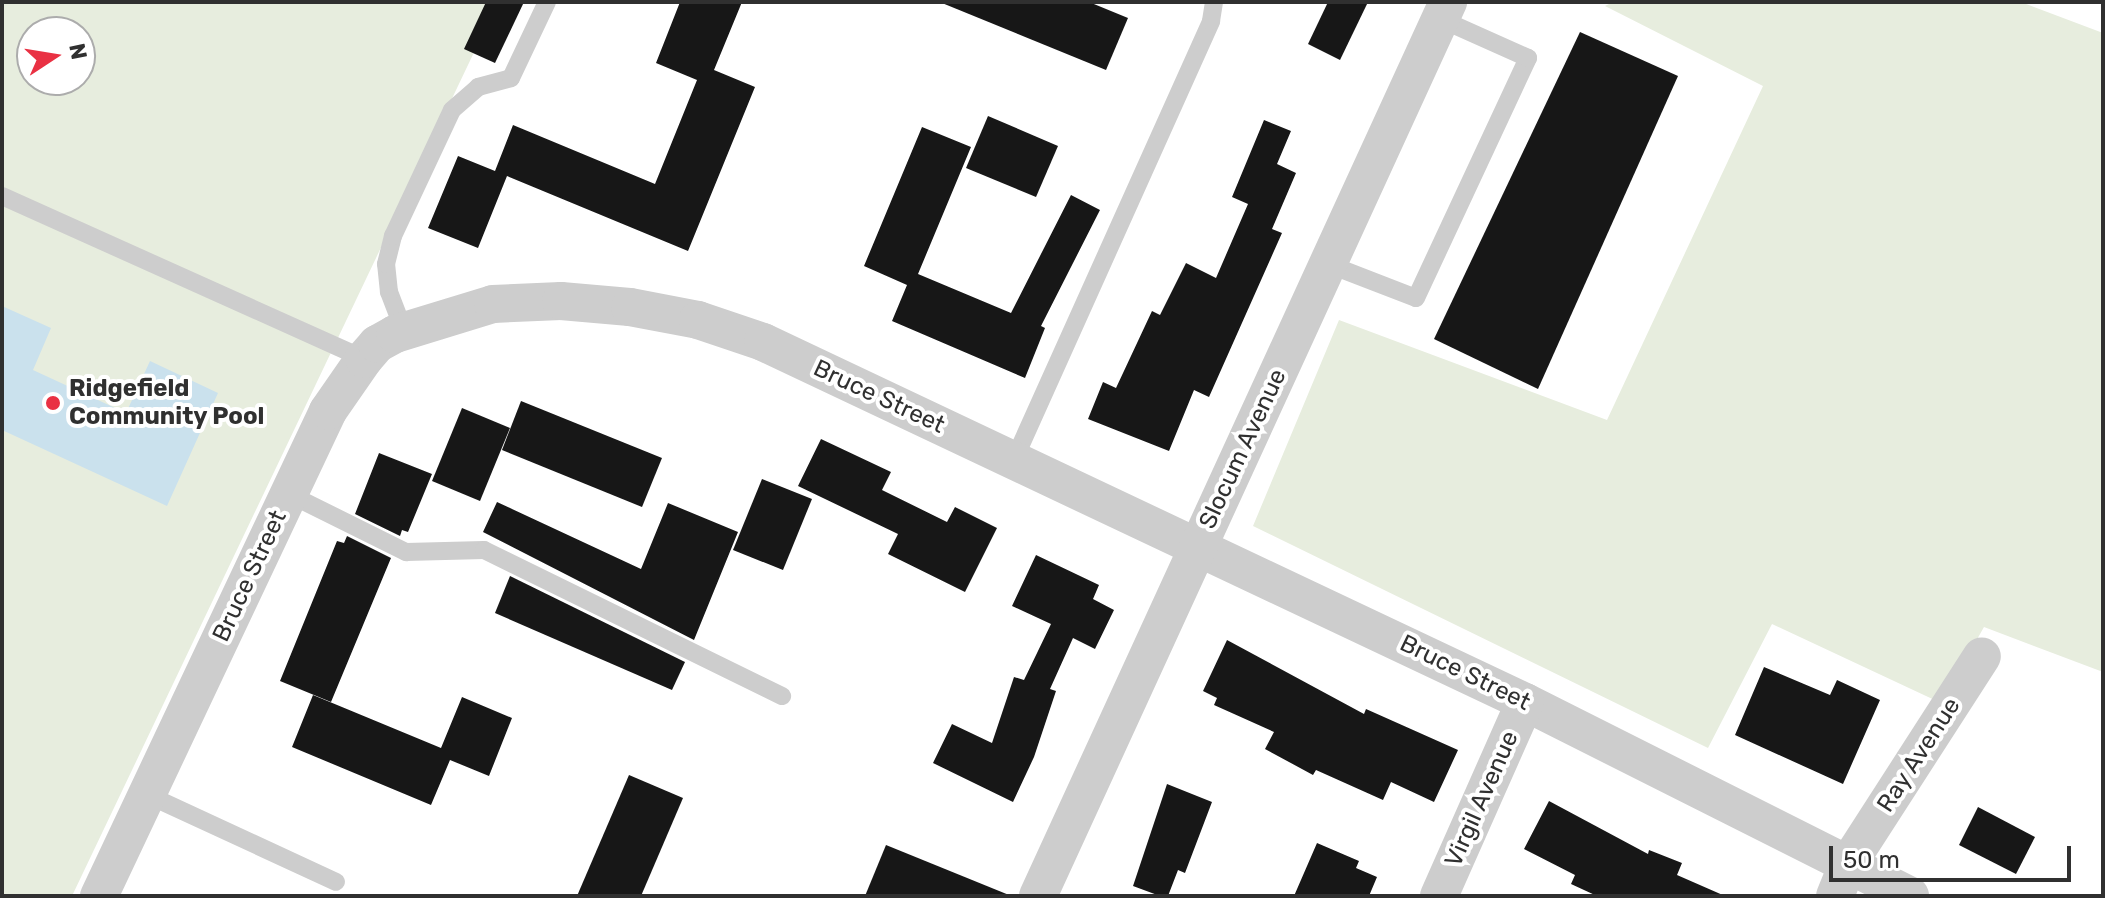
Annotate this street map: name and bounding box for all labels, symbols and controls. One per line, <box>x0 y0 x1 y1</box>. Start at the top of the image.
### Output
north arrow <box>16 16 96 96</box>
text: N <box>63 41 93 62</box>
street label: Bruce Street <box>809 354 949 440</box>
street label: Slocum Avenue <box>1193 364 1293 534</box>
place label: Ridgefield Community Pool <box>69 375 265 431</box>
marker: Ridgefield Community Pool <box>44 394 62 412</box>
street label: Bruce Street <box>207 506 293 646</box>
street label: Bruce Street <box>1395 629 1535 717</box>
street label: Ray Avenue <box>1871 692 1967 818</box>
street label: Virgil Avenue <box>1439 726 1525 872</box>
scale bar <box>1833 830 2075 880</box>
text: 50 m <box>1843 846 1900 874</box>

